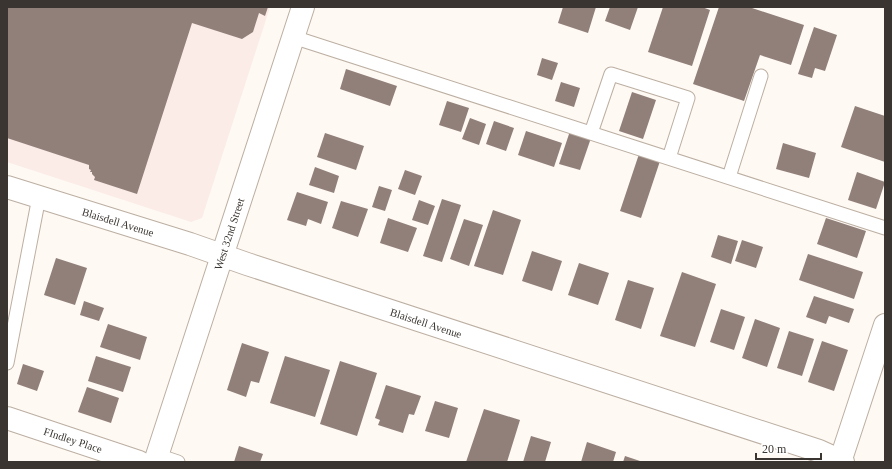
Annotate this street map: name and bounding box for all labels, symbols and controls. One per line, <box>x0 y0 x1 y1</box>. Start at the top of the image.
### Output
street label: West 32nd Street <box>212 197 246 271</box>
street label: Blaisdell Avenue <box>81 205 156 239</box>
street label: Blaisdell Avenue <box>389 306 463 340</box>
street label: FIndley Place <box>42 425 104 455</box>
scale bar <box>756 435 821 461</box>
text: 20 m <box>762 442 787 456</box>

